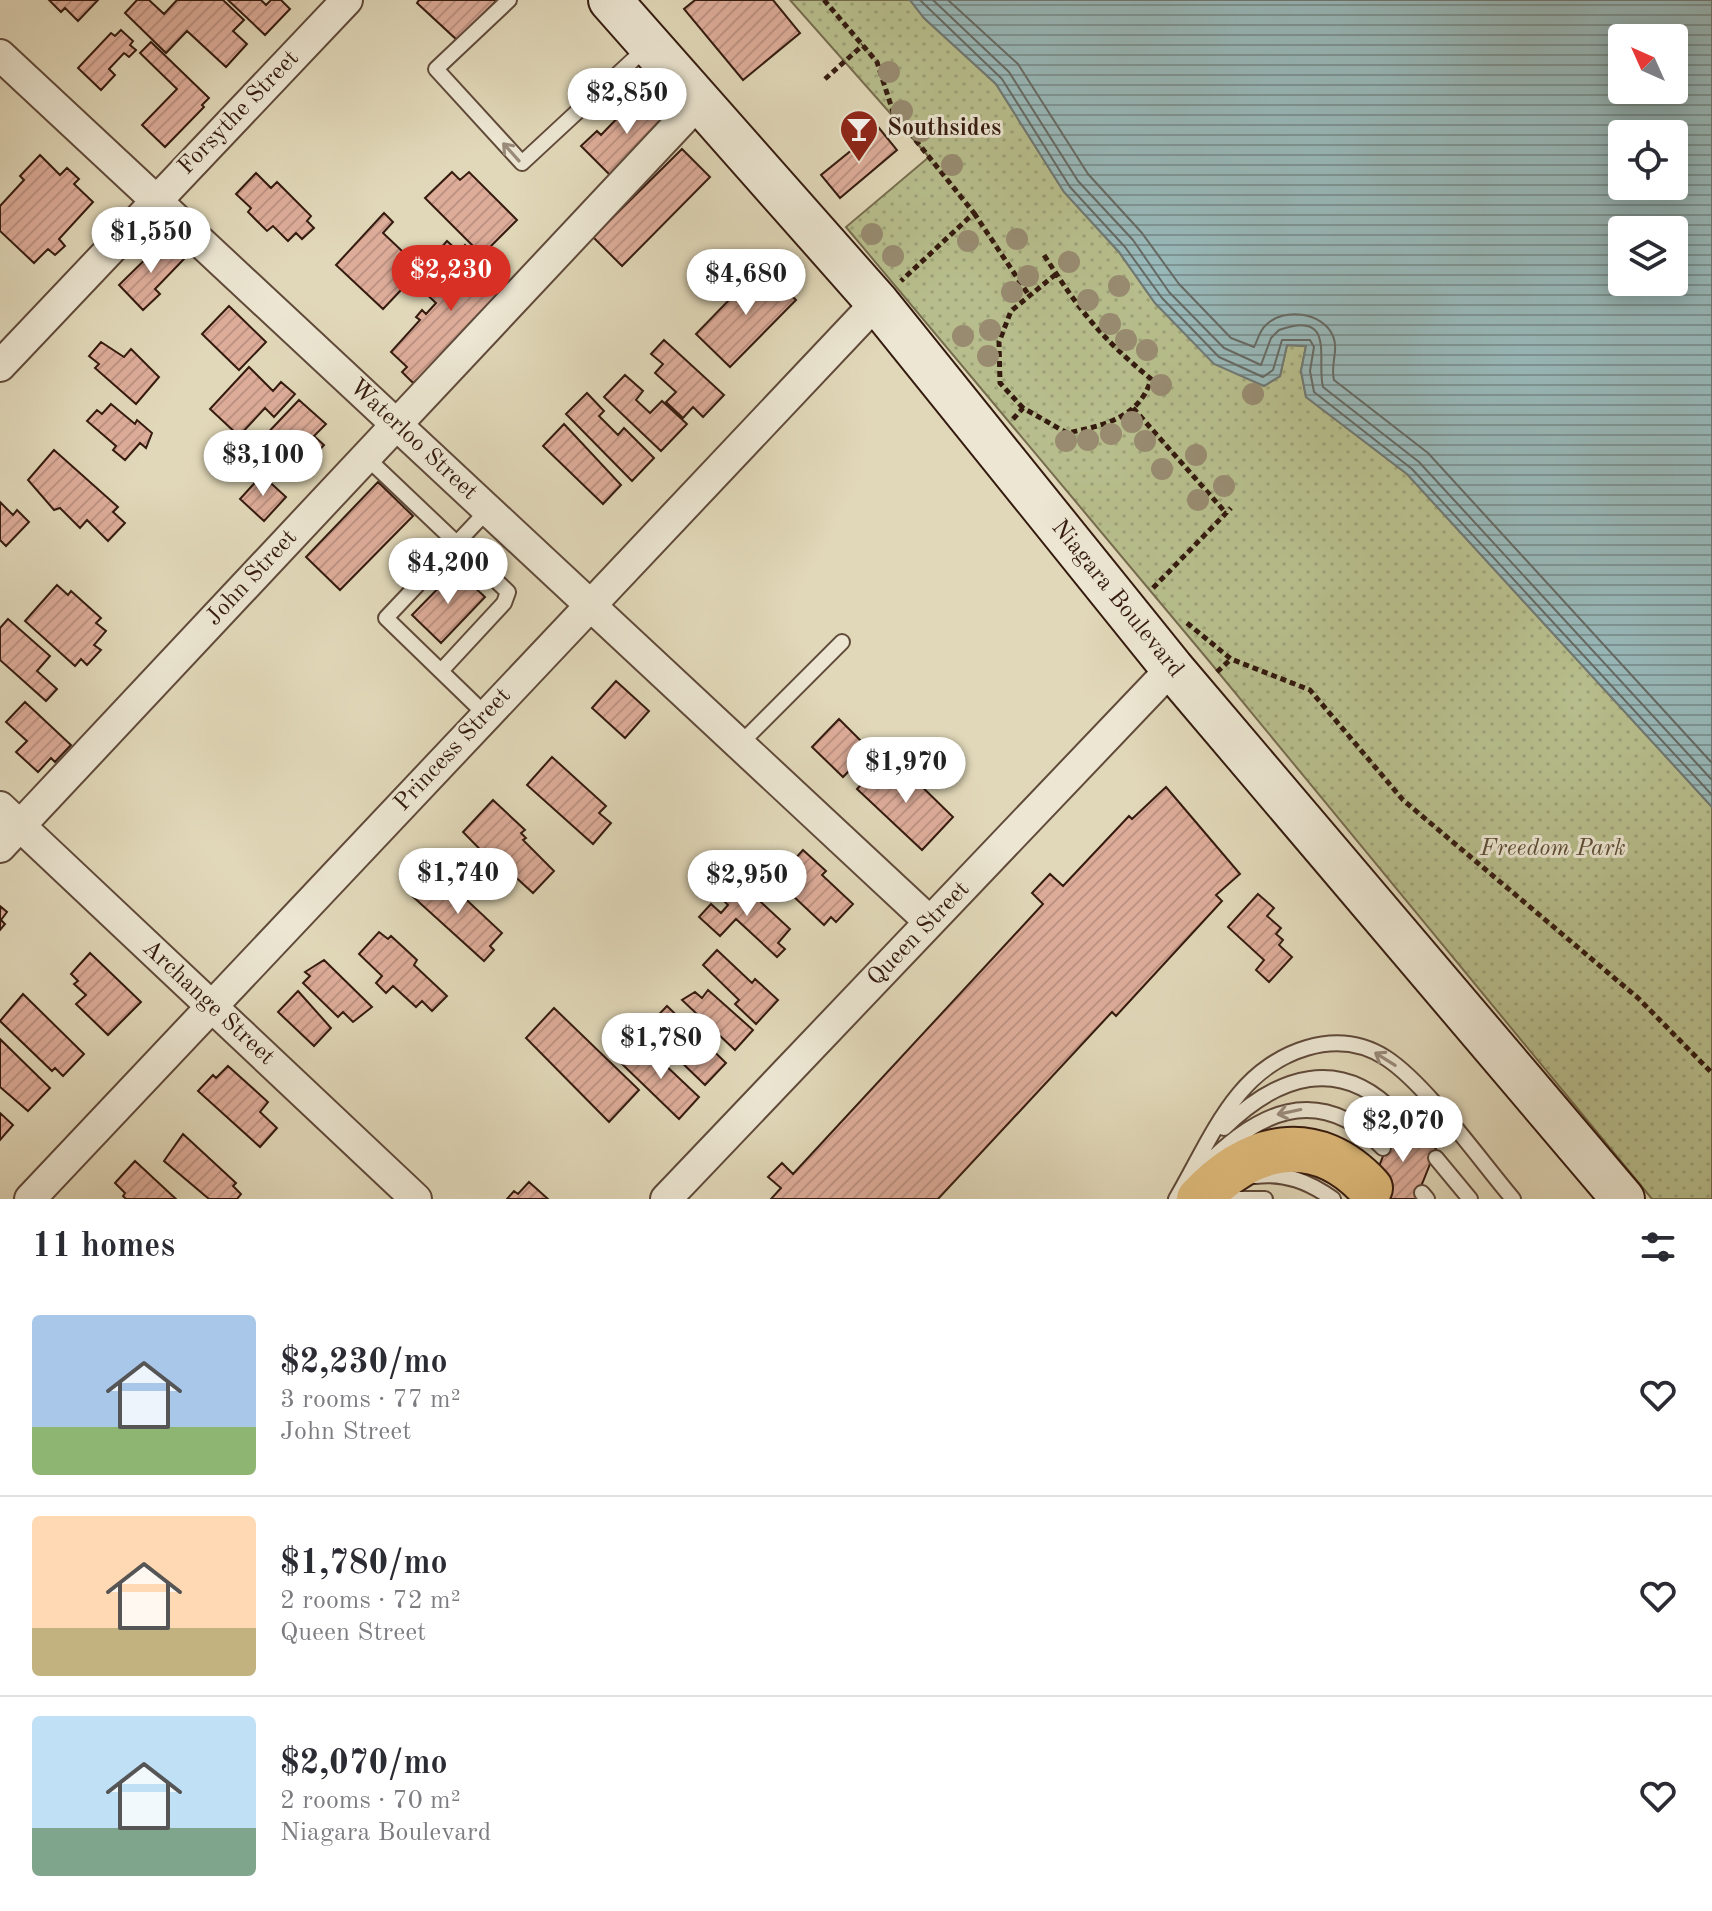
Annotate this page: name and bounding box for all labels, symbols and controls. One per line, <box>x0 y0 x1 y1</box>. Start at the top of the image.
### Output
north arrow <box>1608 24 1688 104</box>
map controls <box>1608 24 1688 296</box>
street label: Forsythe Street <box>174 46 304 180</box>
pin: $2,850 <box>562 68 692 136</box>
text: $2,850 <box>586 81 668 107</box>
bar icon: Southsides <box>838 108 880 163</box>
place label: Southsides <box>887 117 1001 141</box>
button: locate <box>1608 120 1688 200</box>
one-way arrow <box>503 142 521 162</box>
pin: $1,550 <box>86 207 216 275</box>
button: layers <box>1608 216 1688 296</box>
text: $1,550 <box>110 220 192 246</box>
pin: $2,230 <box>386 245 516 313</box>
pin: $4,680 <box>681 249 811 317</box>
text: $2,230 <box>410 258 492 284</box>
text: $4,680 <box>705 262 787 288</box>
street label: Waterloo Street <box>344 375 482 505</box>
pin: $3,100 <box>198 430 328 498</box>
text: $3,100 <box>222 443 304 469</box>
street label: Niagara Boulevard <box>1046 516 1188 682</box>
street label: John Street <box>202 525 302 631</box>
pin: $4,200 <box>383 538 513 606</box>
text: $4,200 <box>407 551 489 577</box>
street label: Princess Street <box>390 684 516 816</box>
pin: $1,970 <box>841 737 971 805</box>
text: $1,970 <box>865 750 947 776</box>
park label: Freedom Park <box>1479 837 1626 861</box>
pin: $1,740 <box>393 848 523 916</box>
pin: $2,950 <box>682 850 812 918</box>
text: $1,740 <box>417 861 499 887</box>
text: $2,950 <box>706 863 788 889</box>
street label: Queen Street <box>863 877 975 991</box>
street label: Archange Street <box>137 936 279 1070</box>
pin: $1,780 <box>596 1013 726 1081</box>
text: $1,780 <box>620 1026 702 1052</box>
one-way arrow <box>1375 1050 1397 1067</box>
pin: $2,070 <box>1338 1096 1468 1164</box>
one-way arrow <box>1277 1105 1302 1120</box>
text: $2,070 <box>1362 1109 1444 1135</box>
icon: filters <box>1636 1225 1680 1269</box>
text: 11 homes <box>32 1230 175 1264</box>
text: $2,230/mo <box>280 1346 448 1380</box>
icon: home <box>96 1347 192 1443</box>
icon: heart <box>1636 1373 1680 1417</box>
text: 3 rooms · 77 m² <box>280 1387 461 1413</box>
text: John Street <box>280 1419 411 1445</box>
text: $1,780/mo <box>280 1547 448 1581</box>
icon: home <box>96 1548 192 1644</box>
icon: heart <box>1636 1574 1680 1618</box>
text: 2 rooms · 72 m² <box>280 1588 461 1614</box>
text: Queen Street <box>280 1620 426 1646</box>
text: $2,070/mo <box>280 1747 448 1781</box>
icon: home <box>96 1748 192 1844</box>
icon: heart <box>1636 1774 1680 1818</box>
text: 2 rooms · 70 m² <box>280 1788 461 1814</box>
text: Niagara Boulevard <box>280 1820 491 1846</box>

